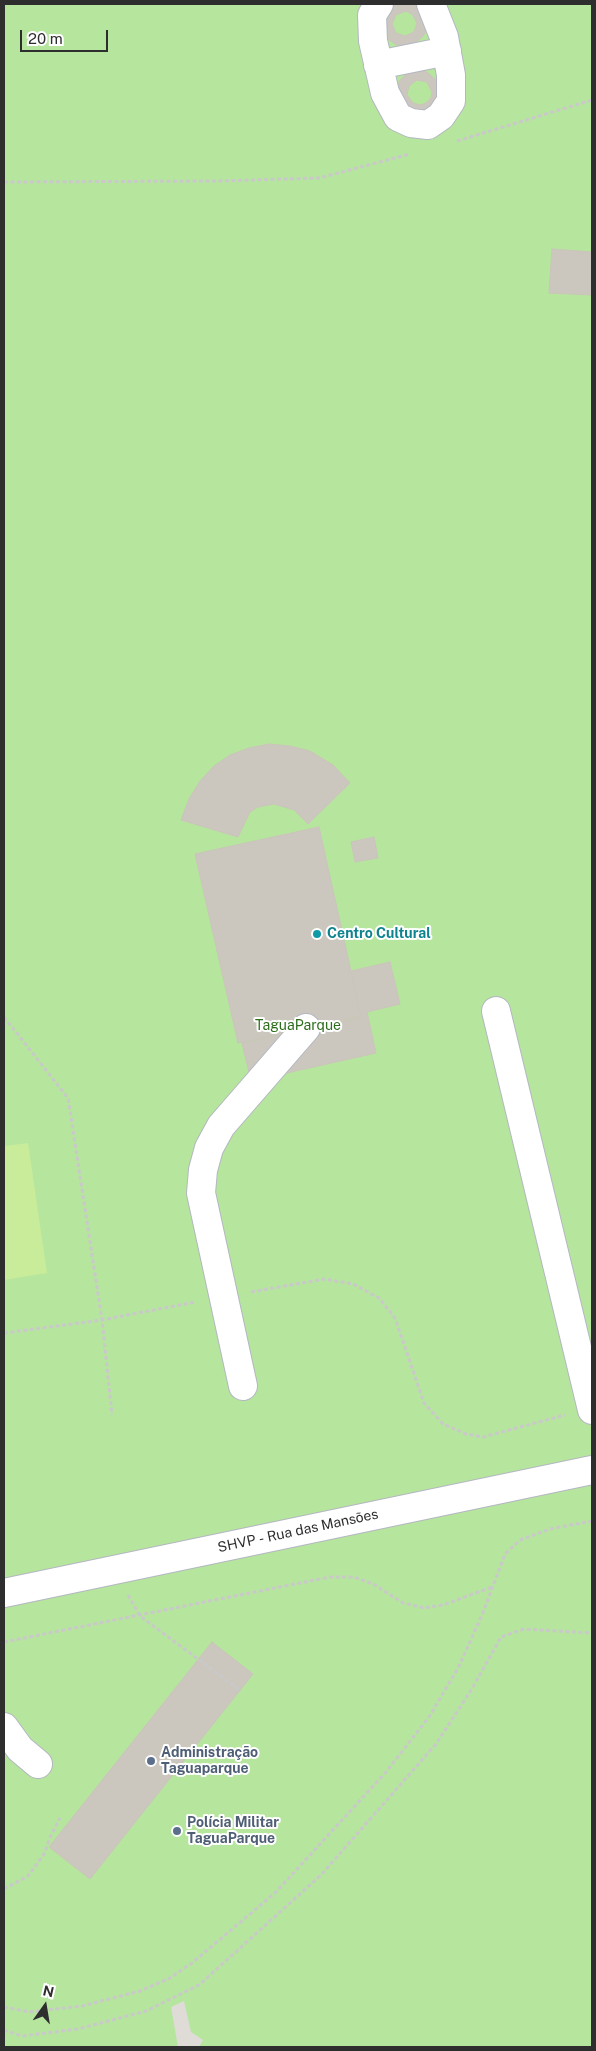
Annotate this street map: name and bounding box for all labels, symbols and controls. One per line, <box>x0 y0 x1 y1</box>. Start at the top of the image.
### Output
scale bar <box>22 20 110 52</box>
text: 20 m <box>28 30 63 47</box>
place label: Centro Cultural <box>327 926 431 942</box>
marker: Centro Cultural <box>311 928 323 940</box>
park label: TaguaParque <box>255 1018 341 1034</box>
street label: SHVP - Rua das Mansões <box>216 1506 380 1556</box>
place label: Administração Taguaparque <box>161 1745 258 1778</box>
marker: Administração Taguaparque <box>145 1755 157 1767</box>
place label: Polícia Militar TaguaParque <box>187 1815 279 1848</box>
marker: Polícia Militar TaguaParque <box>171 1825 183 1837</box>
north arrow <box>20 1981 70 2031</box>
text: N <box>41 1982 56 2000</box>

